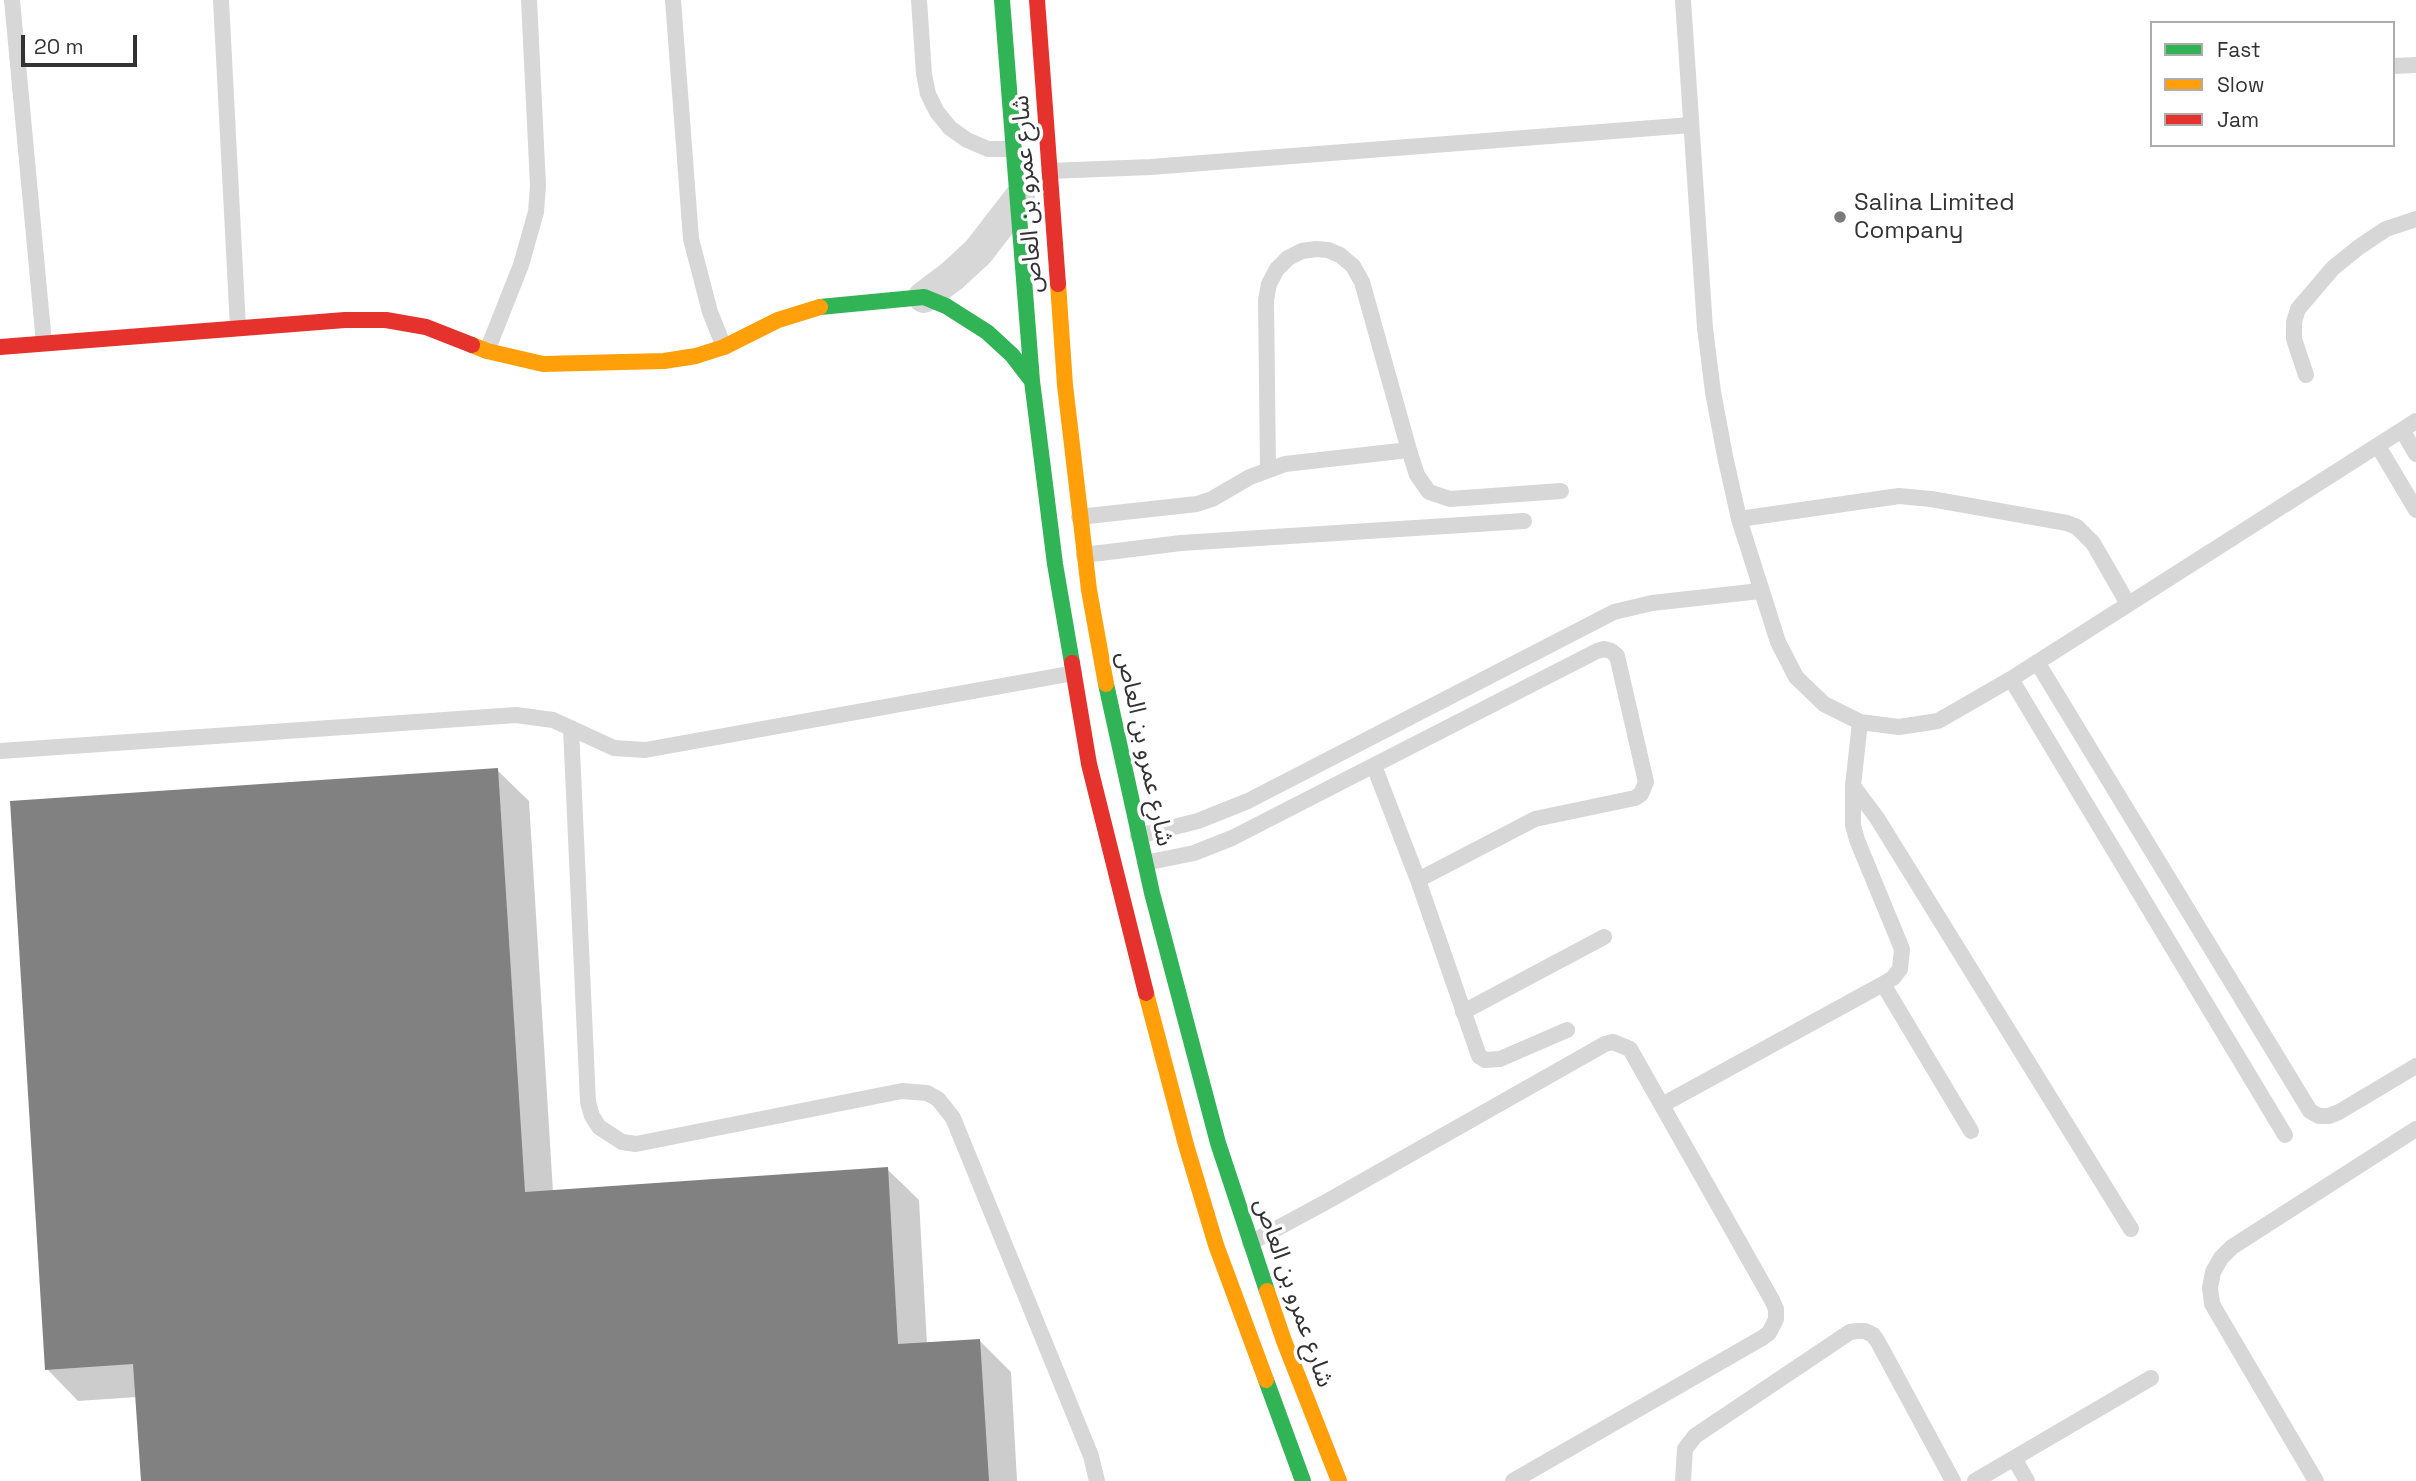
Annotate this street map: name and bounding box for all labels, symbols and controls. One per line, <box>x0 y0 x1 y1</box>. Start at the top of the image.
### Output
scale bar <box>24 21 140 65</box>
legend <box>2150 21 2395 147</box>
text: 20 m <box>34 33 84 60</box>
text: Fast <box>2217 36 2261 63</box>
text: Slow <box>2217 71 2265 98</box>
street label: شارع عمرو بن العاص <box>1007 94 1049 294</box>
text: Jam <box>2217 106 2259 133</box>
place label: Salina Limited Company <box>1854 189 2015 245</box>
marker: Salina Limited Company <box>1832 209 1848 225</box>
street label: شارع عمرو بن العاص <box>1109 649 1179 849</box>
street label: شارع عمرو بن العاص <box>1247 1195 1339 1391</box>

